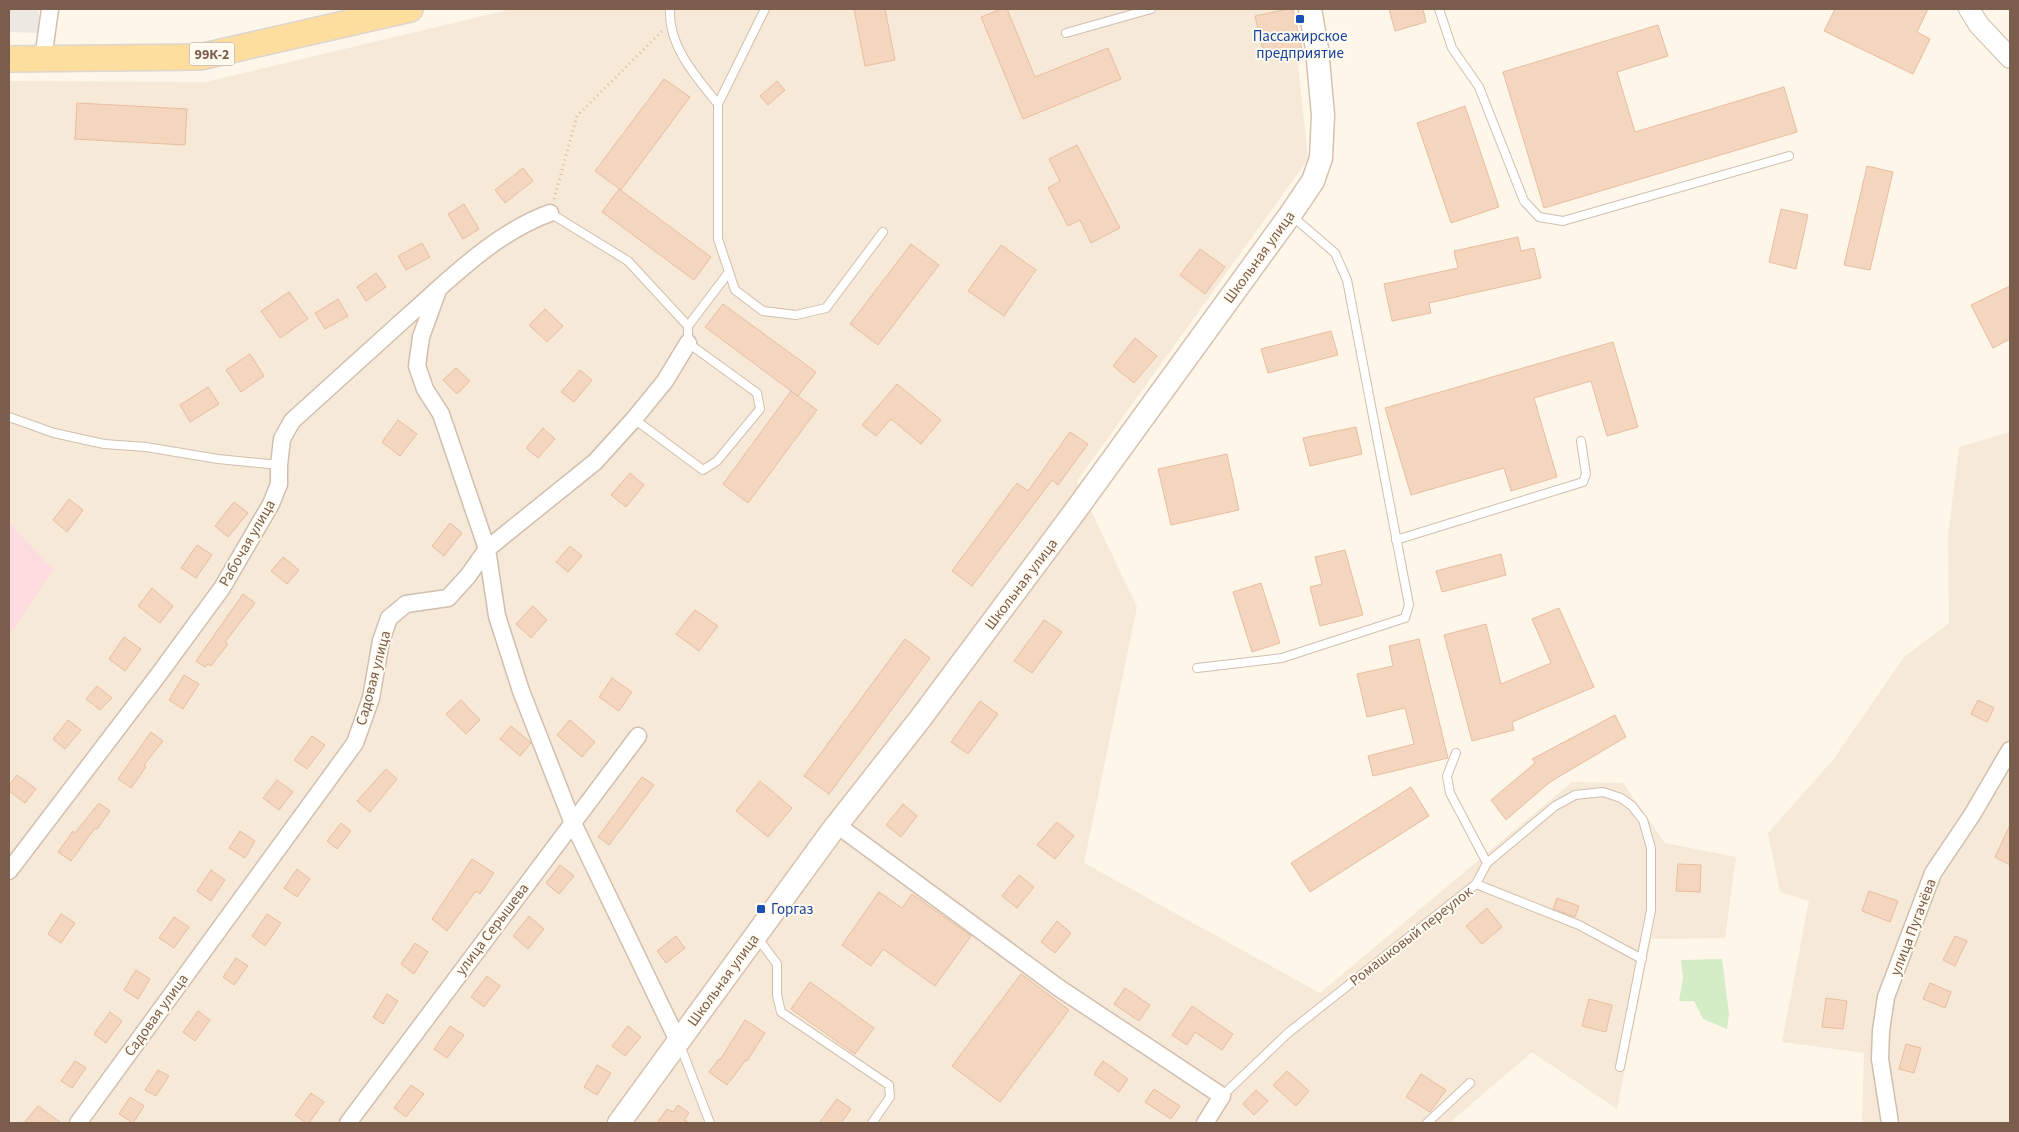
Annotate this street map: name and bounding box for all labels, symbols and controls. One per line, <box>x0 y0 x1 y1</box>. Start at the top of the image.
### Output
marker: Пассажирское предприятие <box>1294 13 1306 25</box>
place label: Пассажирское предприятие <box>1253 26 1347 64</box>
road number: 99К-2 <box>190 42 234 66</box>
street label: Школьная улица <box>1219 207 1300 308</box>
street label: Рабочая улица <box>214 496 281 591</box>
street label: Школьная улица <box>980 534 1063 634</box>
street label: Садовая улица <box>351 628 396 728</box>
street label: улица Пугачёва <box>1885 876 1942 979</box>
street label: улица Серышева <box>451 879 534 980</box>
street label: Ромашковый переулок <box>1345 881 1478 991</box>
place label: Горгаз <box>771 899 814 920</box>
marker: Горгаз <box>755 903 767 915</box>
street label: Школьная улица <box>683 930 764 1031</box>
street label: Садовая улица <box>119 970 194 1061</box>

